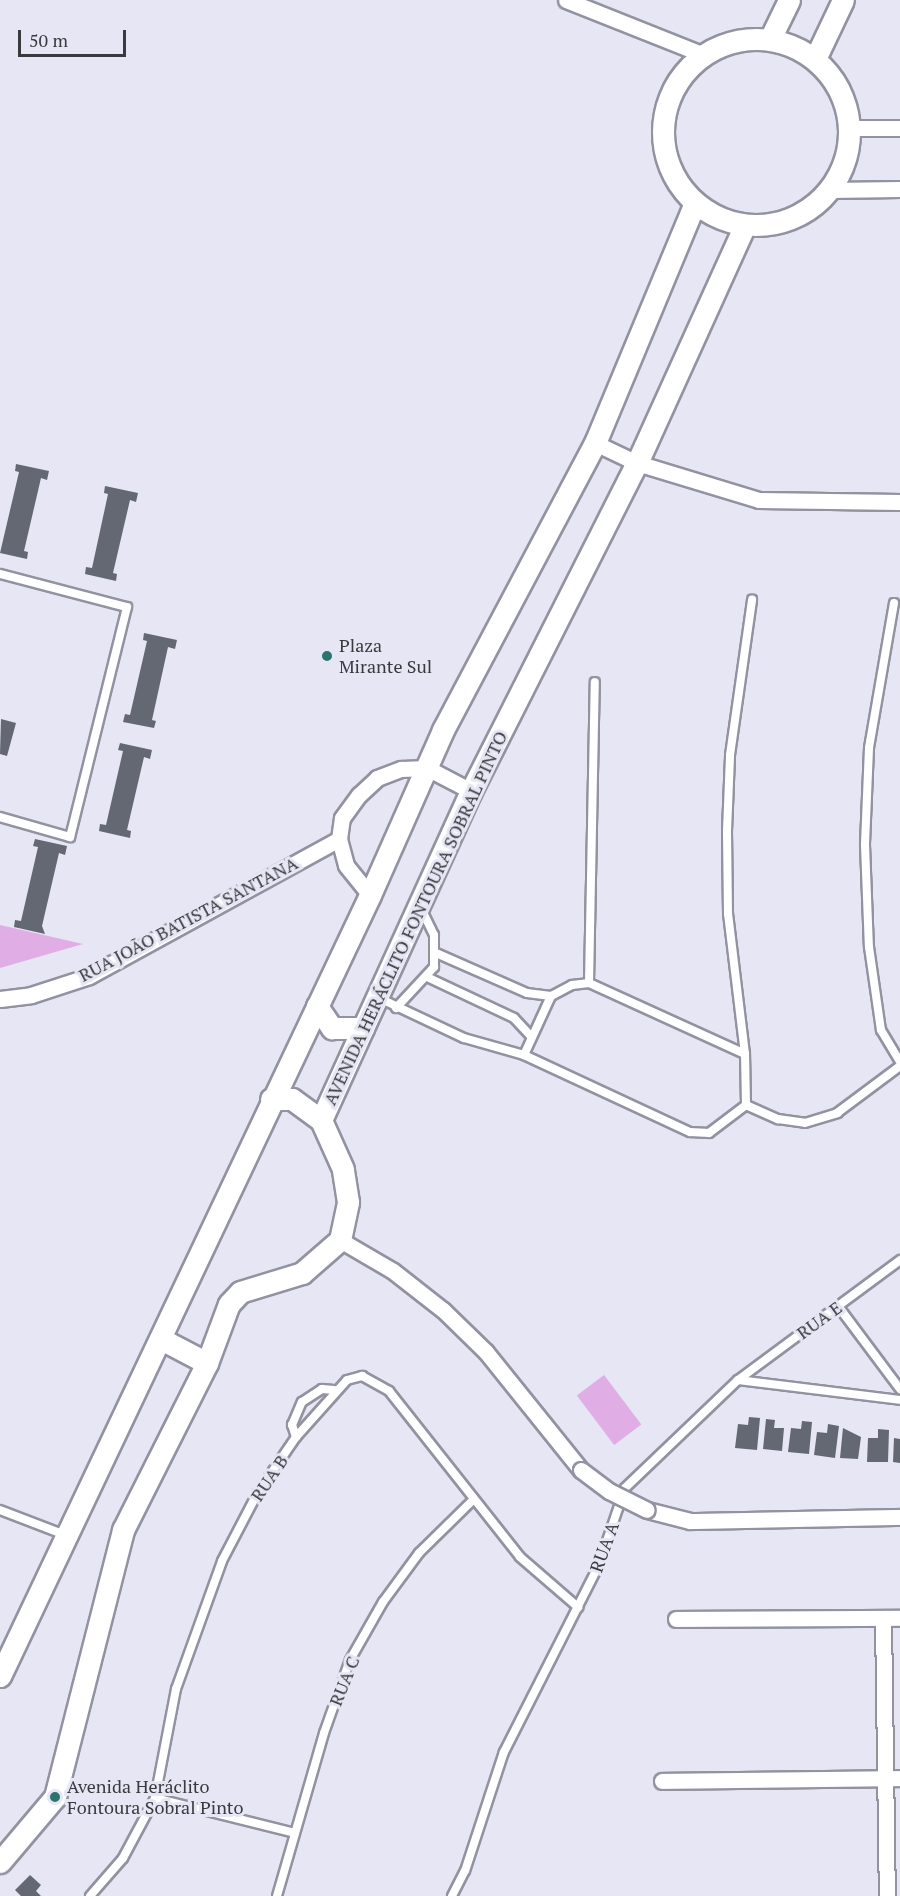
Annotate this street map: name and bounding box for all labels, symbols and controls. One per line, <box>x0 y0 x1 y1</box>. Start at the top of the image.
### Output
scale bar <box>21 18 129 56</box>
text: 50 m <box>29 28 68 52</box>
place label: Plaza Mirante Sul <box>339 635 432 678</box>
marker: Plaza Mirante Sul <box>320 649 334 663</box>
street label: AVENIDA HERÁCLITO FONTOURA SOBRAL PINTO <box>318 727 512 1109</box>
street label: RUA JOÃO BATISTA SANTANA <box>74 852 302 986</box>
street label: RUA E <box>792 1296 846 1344</box>
street label: RUA B <box>246 1451 292 1505</box>
street label: RUA A <box>585 1519 623 1575</box>
street label: RUA C <box>324 1653 364 1709</box>
place label: Avenida Heráclito Fontoura Sobral Pinto <box>67 1776 243 1818</box>
marker: Avenida Heráclito Fontoura Sobral Pinto <box>48 1790 62 1804</box>

